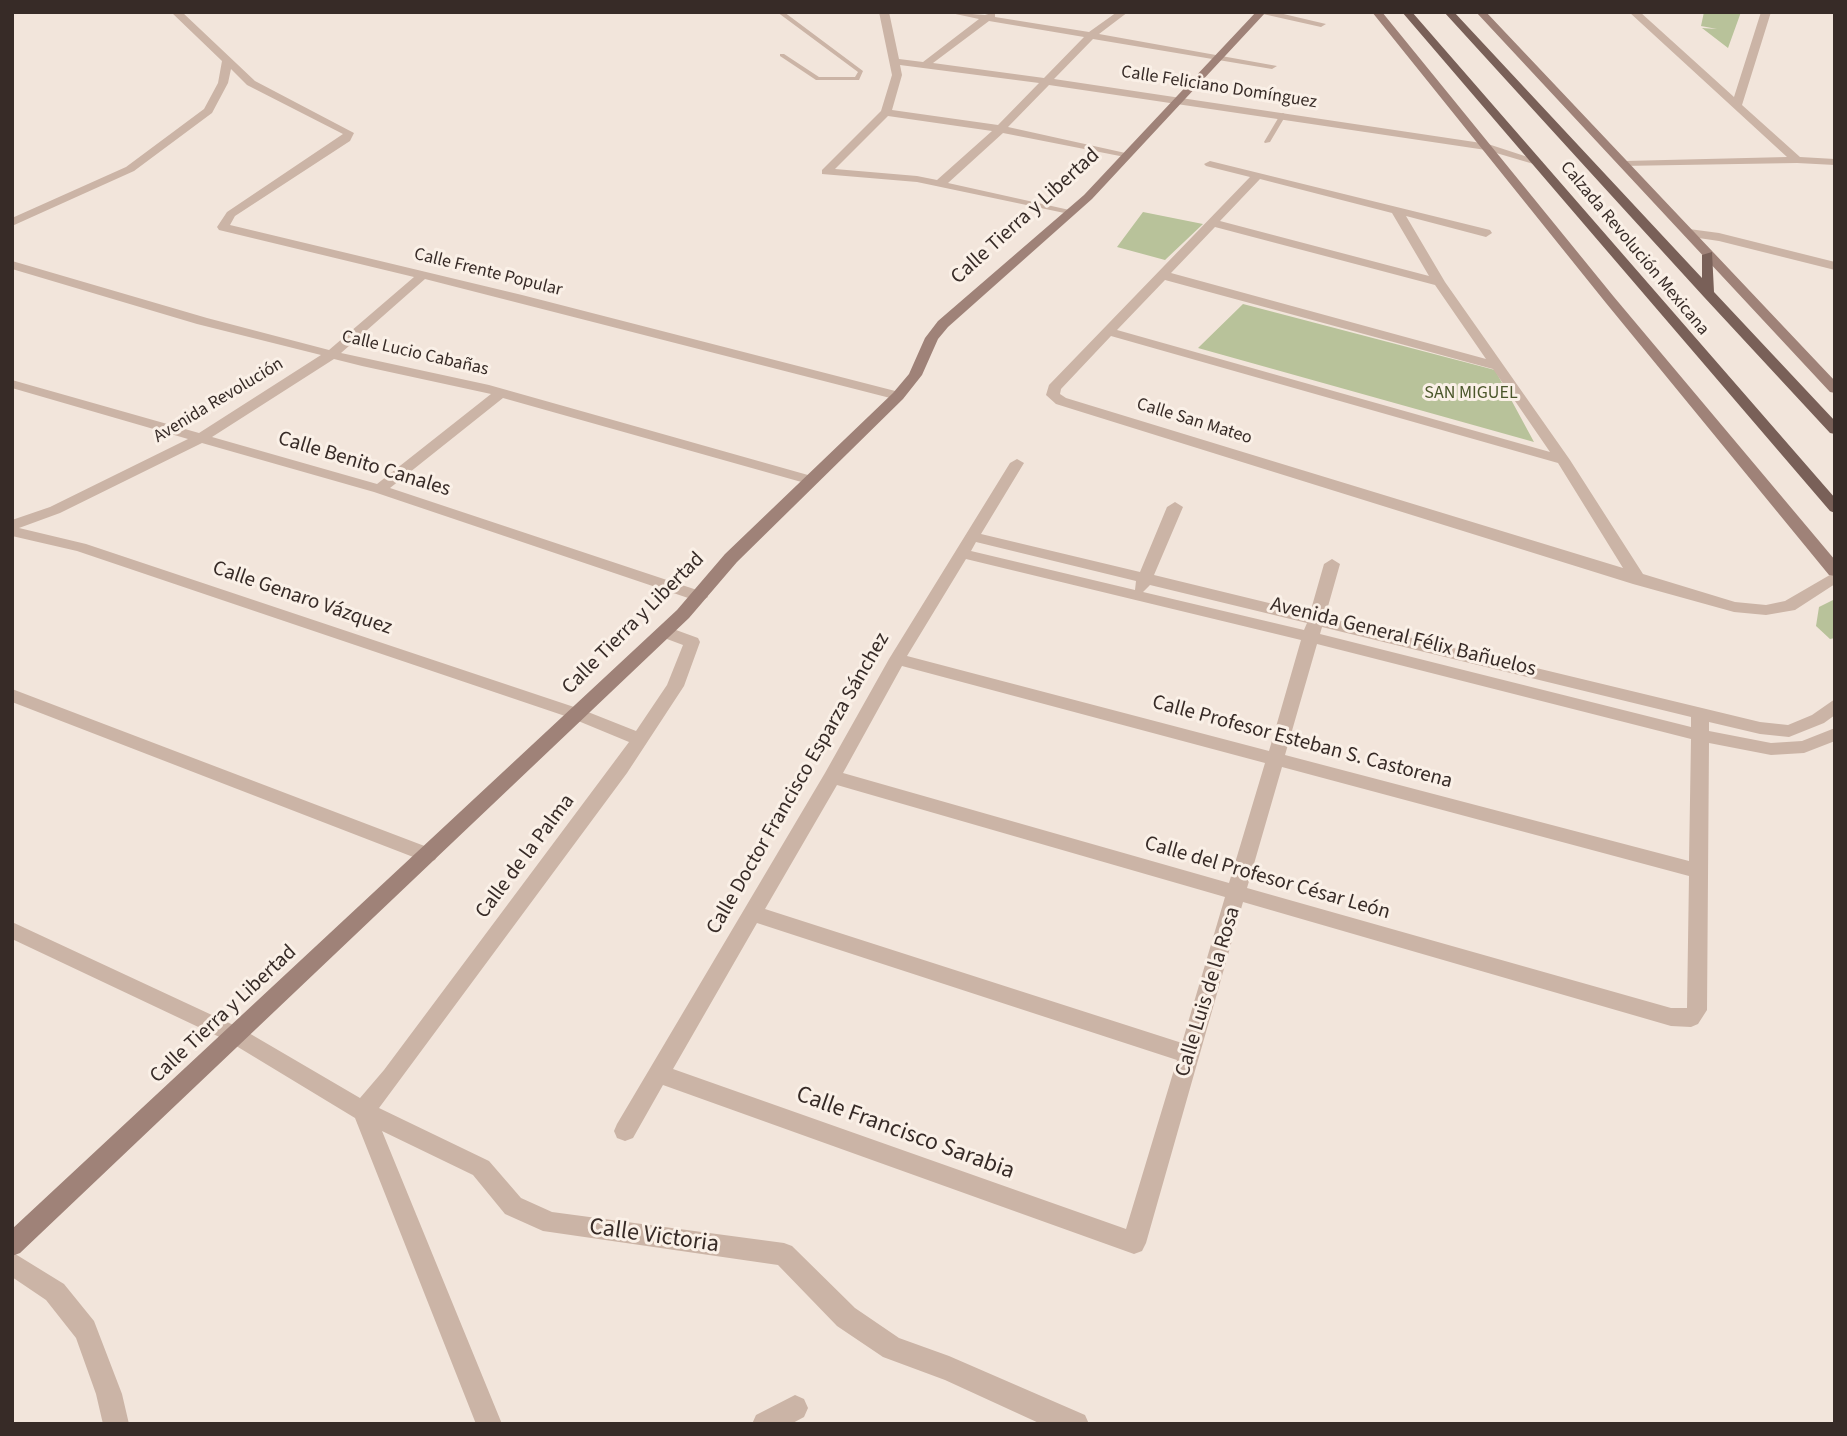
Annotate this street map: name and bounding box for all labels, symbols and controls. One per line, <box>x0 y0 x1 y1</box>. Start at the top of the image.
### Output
street label: Calle Feliciano Domínguez <box>1120 62 1318 114</box>
street label: Calle Tierra y Libertad <box>947 144 1105 290</box>
street label: Calzada Revolución Mexicana <box>1555 158 1713 340</box>
street label: Calle Frente Popular <box>412 244 564 302</box>
street label: Calle Lucio Cabañas <box>339 327 491 381</box>
street label: Avenida Revolución <box>150 354 288 448</box>
park label: SAN MIGUEL <box>1424 383 1518 405</box>
street label: Calle San Mateo <box>1134 394 1254 450</box>
street label: Calle Benito Canales <box>275 427 453 503</box>
street label: Calle Tierra y Libertad <box>557 547 711 701</box>
street label: Calle Genaro Vázquez <box>209 556 395 642</box>
street label: Avenida General Félix Bañuelos <box>1267 593 1539 683</box>
street label: Calle Doctor Francisco Esparza Sánchez <box>702 629 896 939</box>
street label: Calle Profesor Esteban S. Castorena <box>1149 691 1455 795</box>
street label: Calle de la Palma <box>471 790 581 924</box>
street label: Calle del Profesor César León <box>1141 832 1393 926</box>
street label: Calle Luis de la Rosa <box>1171 904 1247 1080</box>
street label: Calle Tierra y Libertad <box>145 941 303 1089</box>
street label: Calle Francisco Sarabia <box>792 1081 1018 1187</box>
street label: Calle Victoria <box>587 1214 721 1260</box>

